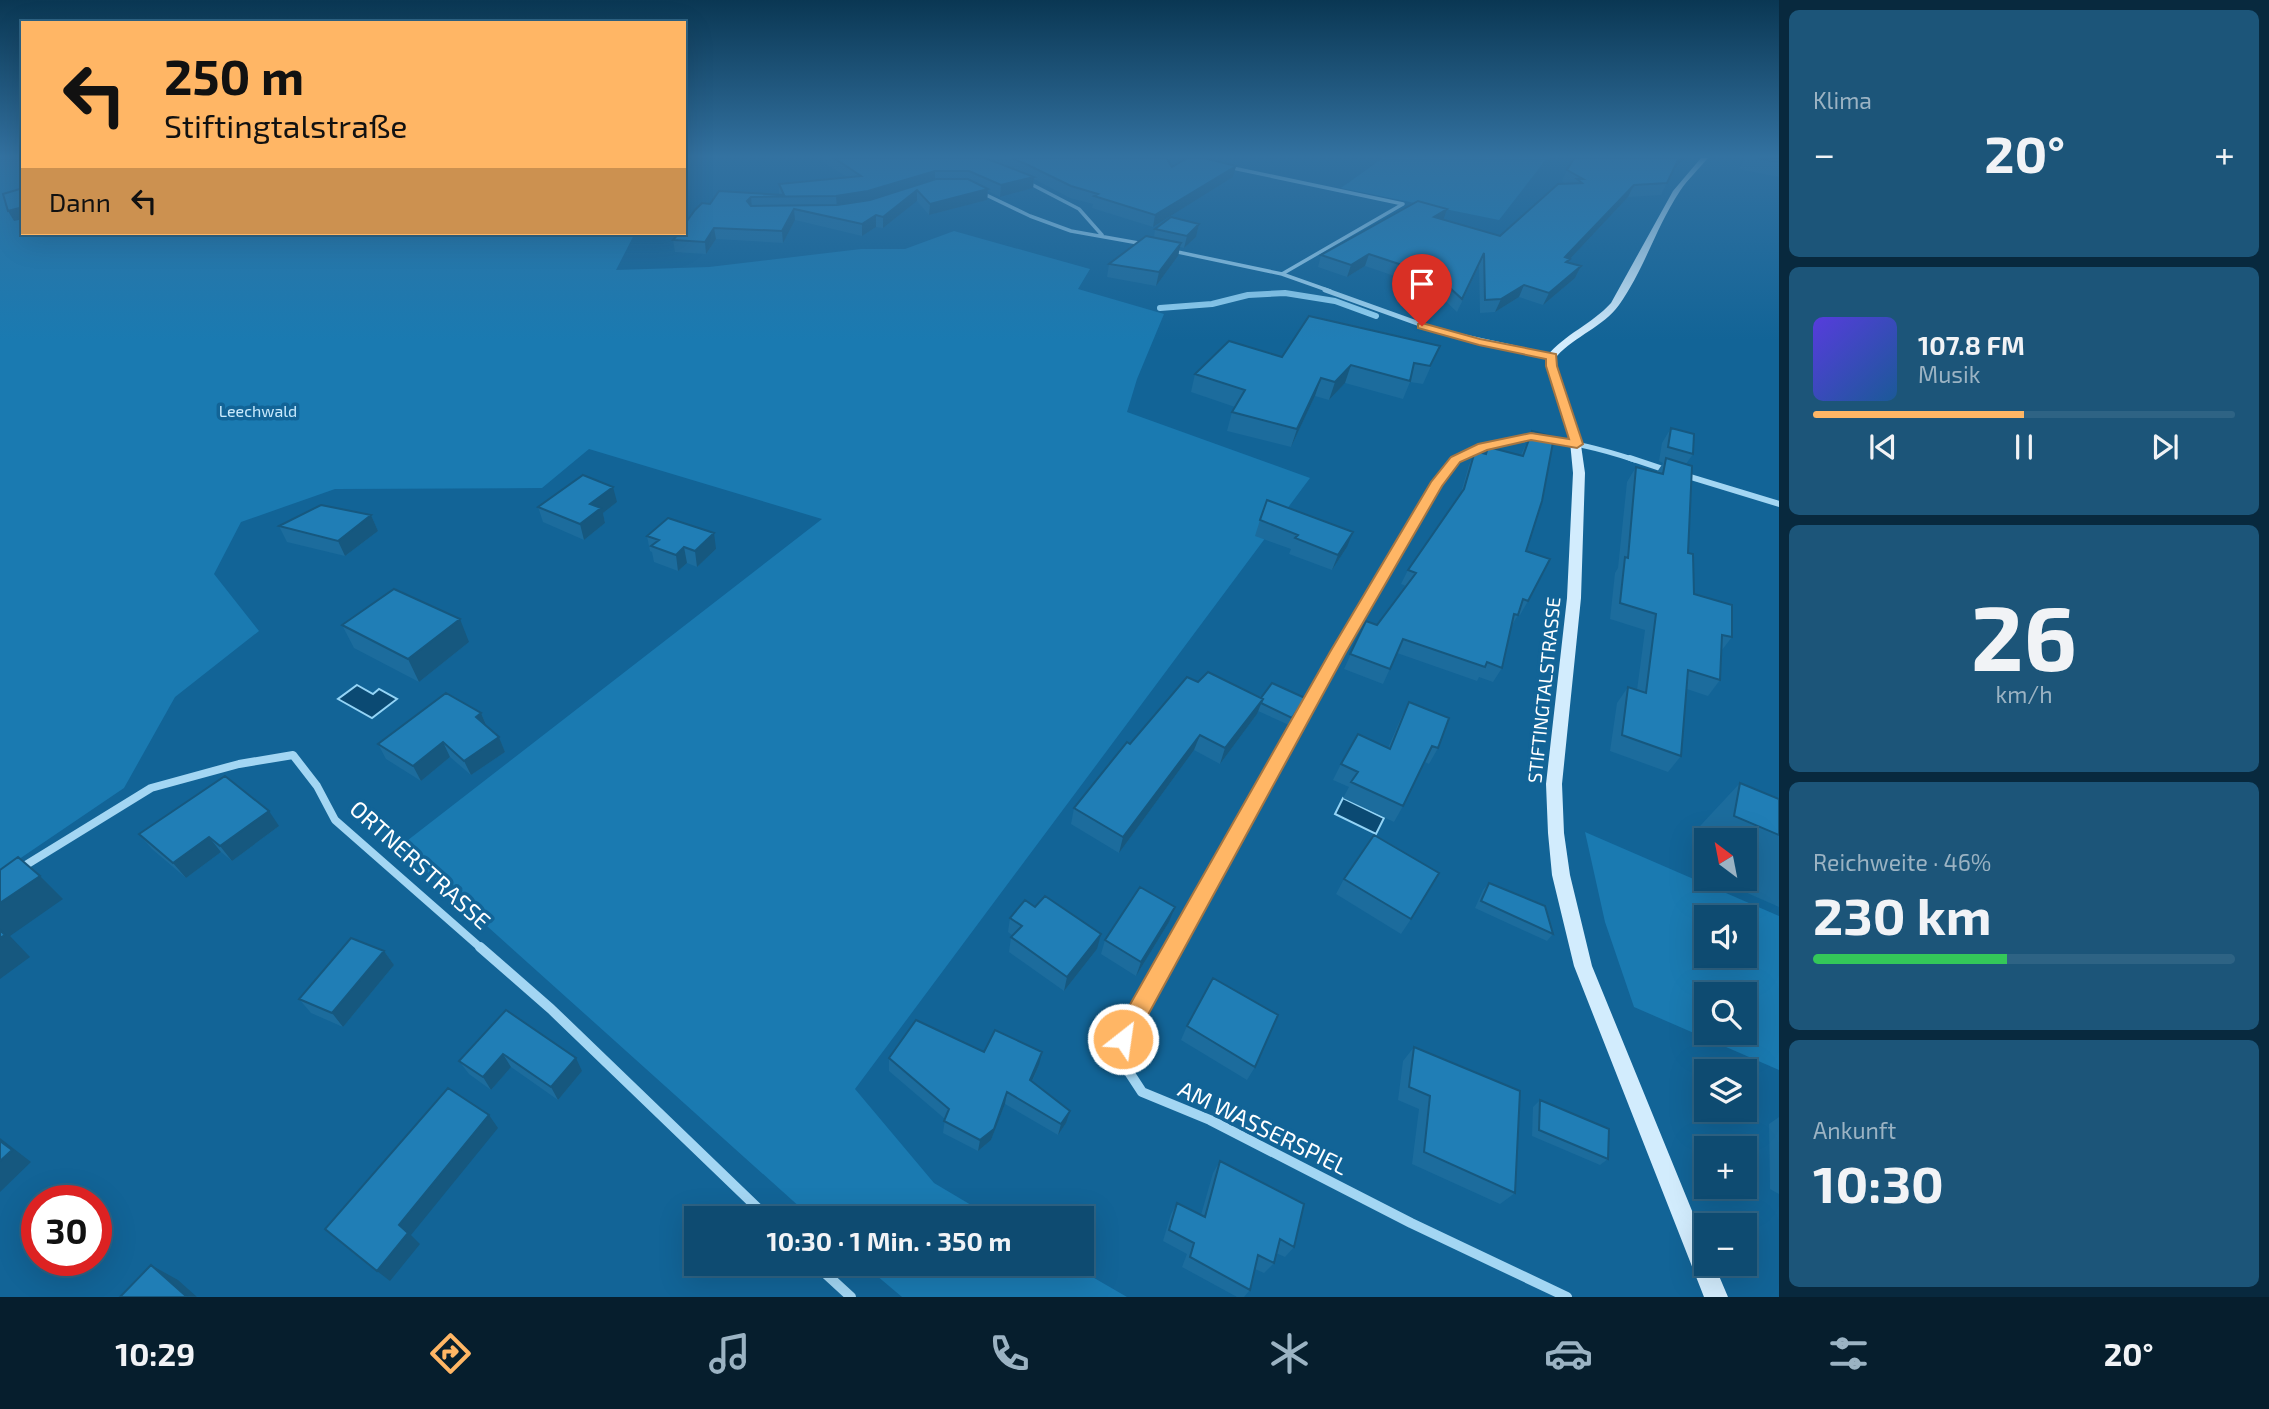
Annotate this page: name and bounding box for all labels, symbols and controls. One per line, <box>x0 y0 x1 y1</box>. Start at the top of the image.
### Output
text: 250 m <box>164 46 304 105</box>
icon: left <box>49 49 140 140</box>
text: Klima <box>1813 86 1872 114</box>
text: Stiftingtalstraße <box>164 106 408 144</box>
text: 20° <box>1984 121 2065 183</box>
text: − <box>1813 130 1835 176</box>
text: + <box>2214 130 2235 176</box>
icon: left <box>125 182 163 220</box>
text: Dann <box>49 186 111 217</box>
pin <box>1392 254 1452 326</box>
icon: arrive <box>1403 265 1441 303</box>
text: 107.8 FM <box>1918 329 2025 360</box>
text: Musik <box>1918 360 1980 388</box>
park label: Leechwald <box>219 401 297 420</box>
icon: previous <box>1864 428 1902 466</box>
icon: pause <box>2005 428 2043 466</box>
icon: next <box>2146 428 2184 466</box>
text: 26 <box>1971 580 2077 689</box>
street label: STIFTINGTALSTRASSE <box>1522 596 1565 784</box>
text: km/h <box>1995 680 2053 708</box>
street label: ORTNERSTRASSE <box>345 794 497 935</box>
north arrow <box>1694 828 1757 891</box>
map controls <box>1694 828 1757 1276</box>
text: Reichweite · 46% <box>1813 848 1991 876</box>
text: 230 km <box>1813 883 1992 945</box>
button: sound <box>1694 905 1757 968</box>
button: search <box>1694 982 1757 1045</box>
position arrow <box>1086 1002 1160 1076</box>
button: layers <box>1694 1059 1757 1122</box>
street label: AM WASSERSPIEL <box>1174 1074 1353 1180</box>
text: Ankunft <box>1813 1116 1896 1144</box>
button: + <box>1694 1136 1757 1199</box>
text: 10:30 <box>1813 1151 1944 1213</box>
speed limit sign: 30 <box>21 1185 112 1276</box>
button: − <box>1694 1213 1757 1276</box>
text: 10:30 · 1 Min. · 350 m <box>767 1225 1011 1256</box>
icon: directions <box>426 1329 475 1378</box>
icon: music <box>705 1329 754 1378</box>
icon: phone <box>985 1329 1034 1378</box>
icon: climate <box>1265 1329 1314 1378</box>
icon: car <box>1544 1329 1593 1378</box>
icon: filters <box>1824 1329 1873 1378</box>
text: 10:29 <box>115 1334 195 1372</box>
text: 20° <box>2104 1334 2154 1372</box>

